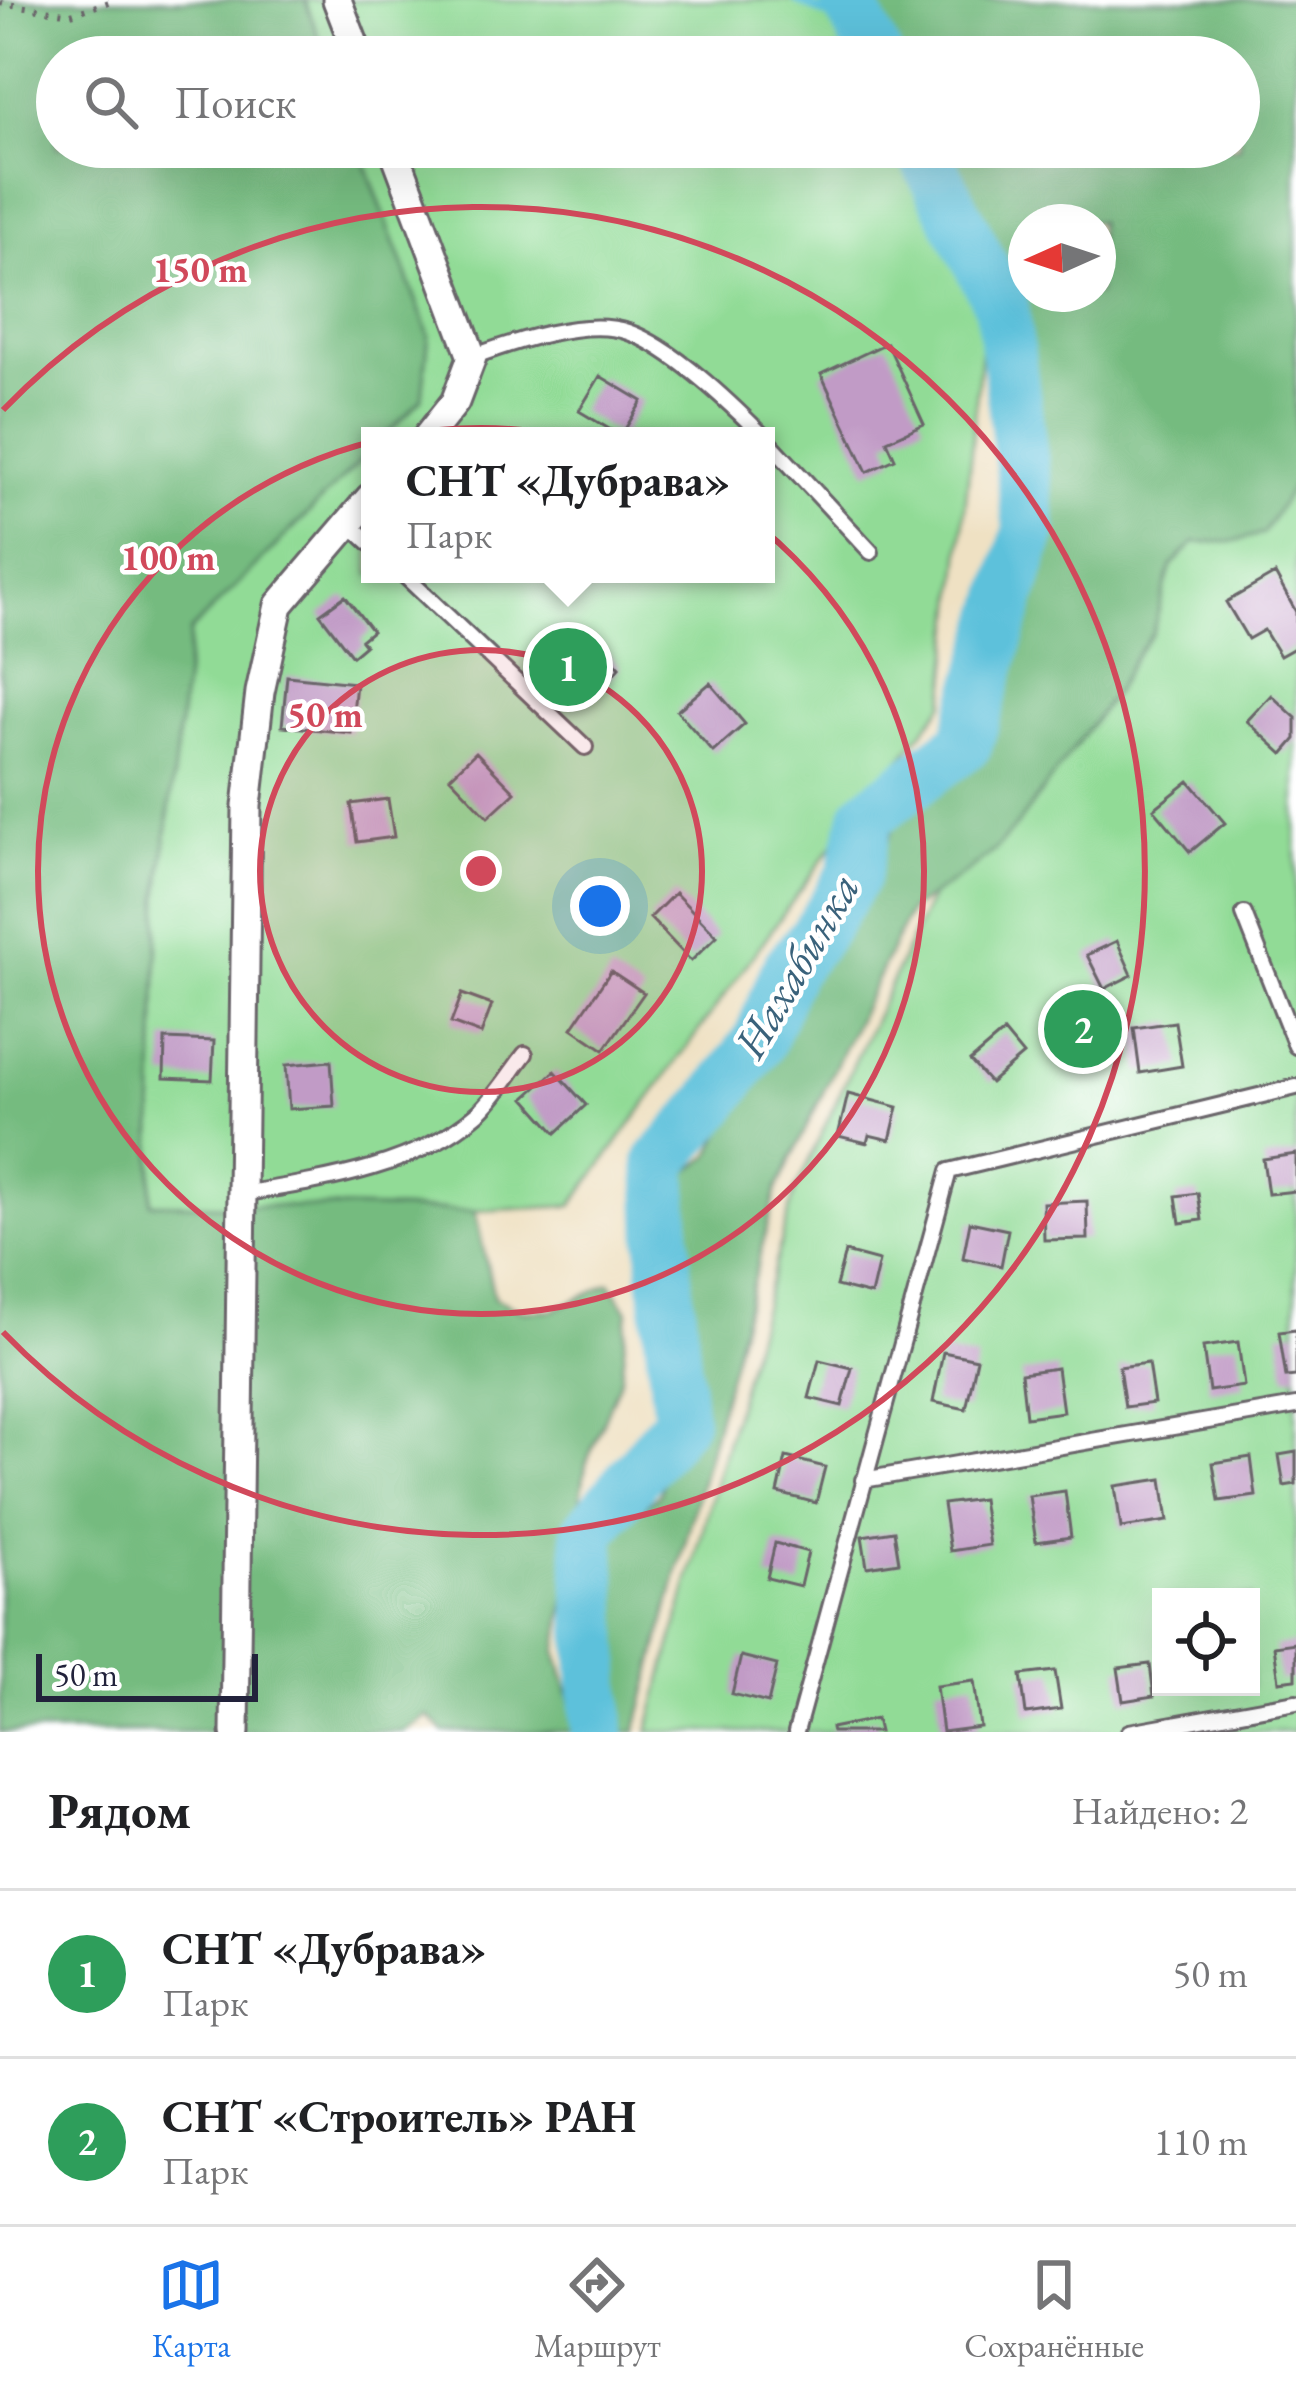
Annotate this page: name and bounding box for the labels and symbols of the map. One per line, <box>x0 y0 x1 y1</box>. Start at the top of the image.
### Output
north arrow <box>1008 204 1116 312</box>
text: 150 m <box>153 246 247 293</box>
text: 100 m <box>121 534 215 581</box>
pin: 1 <box>529 622 607 712</box>
text: 50 m <box>287 691 363 738</box>
centre of rings <box>460 850 502 892</box>
water label: Нахабинка <box>719 862 872 1069</box>
your location <box>570 876 630 936</box>
pin: 2 <box>1044 984 1122 1074</box>
scale bar <box>36 1648 258 1701</box>

